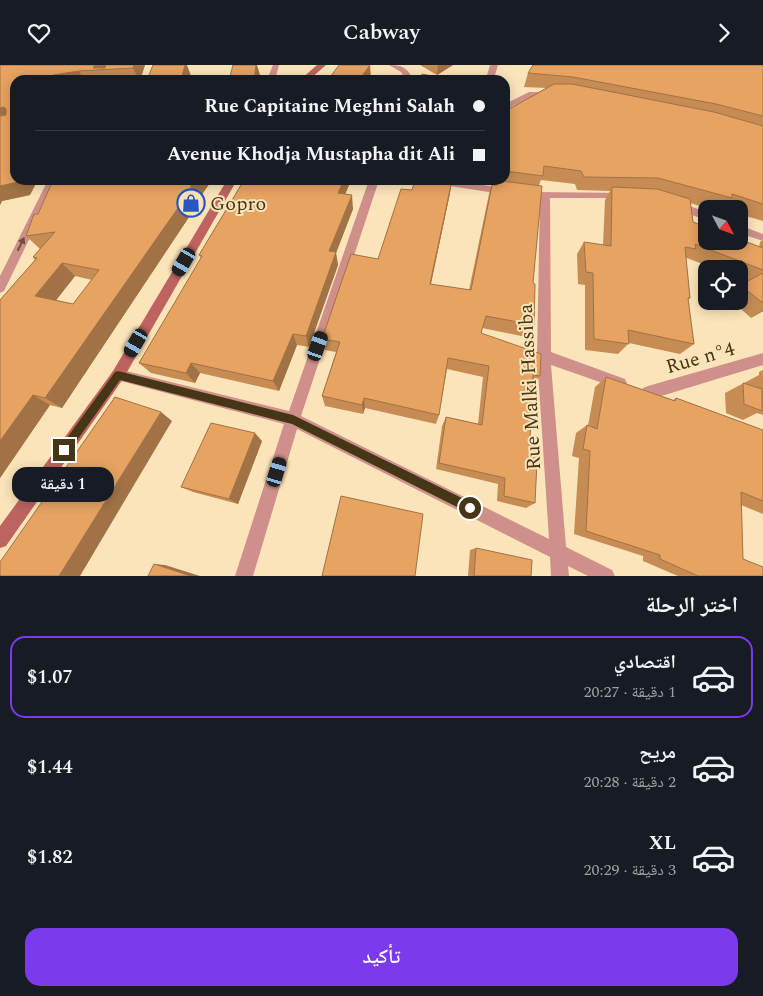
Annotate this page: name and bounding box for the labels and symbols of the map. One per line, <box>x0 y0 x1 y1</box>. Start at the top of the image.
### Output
shop icon: Gopro <box>176 188 206 218</box>
place label: Gopro <box>210 189 266 219</box>
north arrow <box>698 200 748 250</box>
one-way arrow <box>18 237 26 251</box>
car <box>170 245 197 279</box>
street label: Rue Malki Hassiba <box>511 303 549 471</box>
car <box>122 326 149 360</box>
car <box>306 329 329 363</box>
street label: Rue n°4 <box>662 334 738 382</box>
route end <box>53 439 75 461</box>
car <box>265 455 288 489</box>
callout: 1 دقيقة <box>13 467 115 503</box>
route start <box>459 497 481 519</box>

